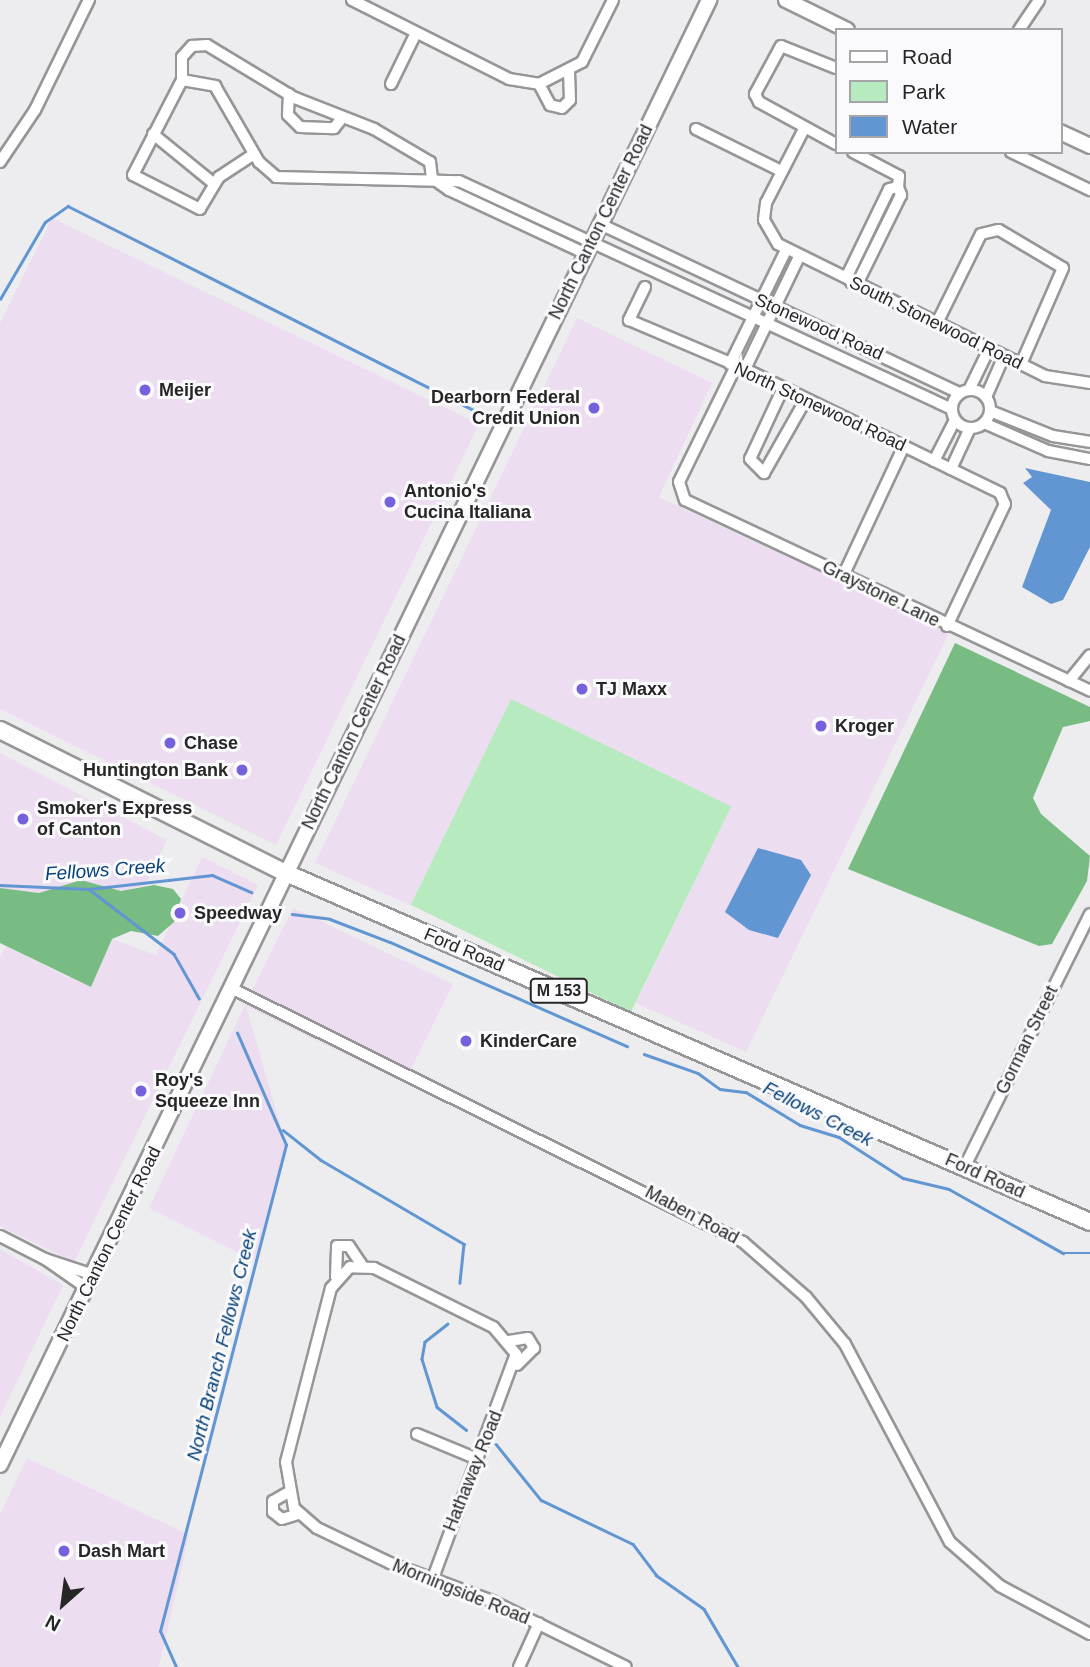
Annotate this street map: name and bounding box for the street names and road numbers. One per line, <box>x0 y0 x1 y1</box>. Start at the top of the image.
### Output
street label: North Canton Center Road <box>544 121 658 323</box>
street label: South Stonewood Road <box>846 272 1026 374</box>
street label: Stonewood Road <box>752 289 886 365</box>
street label: North Stonewood Road <box>731 358 909 456</box>
street label: Graystone Lane <box>819 556 943 632</box>
street label: North Canton Center Road <box>297 631 411 833</box>
street label: Ford Road <box>421 923 507 977</box>
road number: M 153 <box>529 979 589 1004</box>
street label: Gorman Street <box>991 982 1063 1098</box>
street label: North Canton Center Road <box>52 1143 166 1345</box>
street label: Ford Road <box>942 1149 1028 1203</box>
street label: Maben Road <box>641 1181 743 1249</box>
street label: Hathaway Road <box>439 1408 507 1534</box>
street label: Morningside Road <box>389 1555 533 1629</box>

